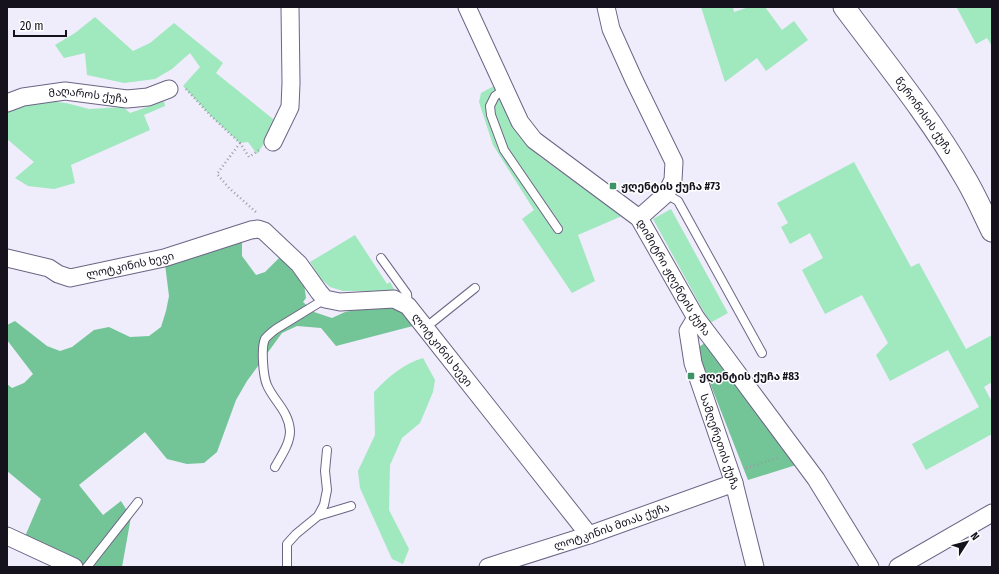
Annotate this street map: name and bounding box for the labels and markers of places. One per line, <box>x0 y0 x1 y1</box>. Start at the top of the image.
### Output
place label: ჟღენტის ქუჩა #73 <box>621 180 720 193</box>
marker: ჟღენტის ქუჩა #73 <box>608 181 618 191</box>
place label: ჟღენტის ქუჩა #83 <box>699 370 799 383</box>
marker: ჟღენტის ქუჩა #83 <box>686 371 696 381</box>

